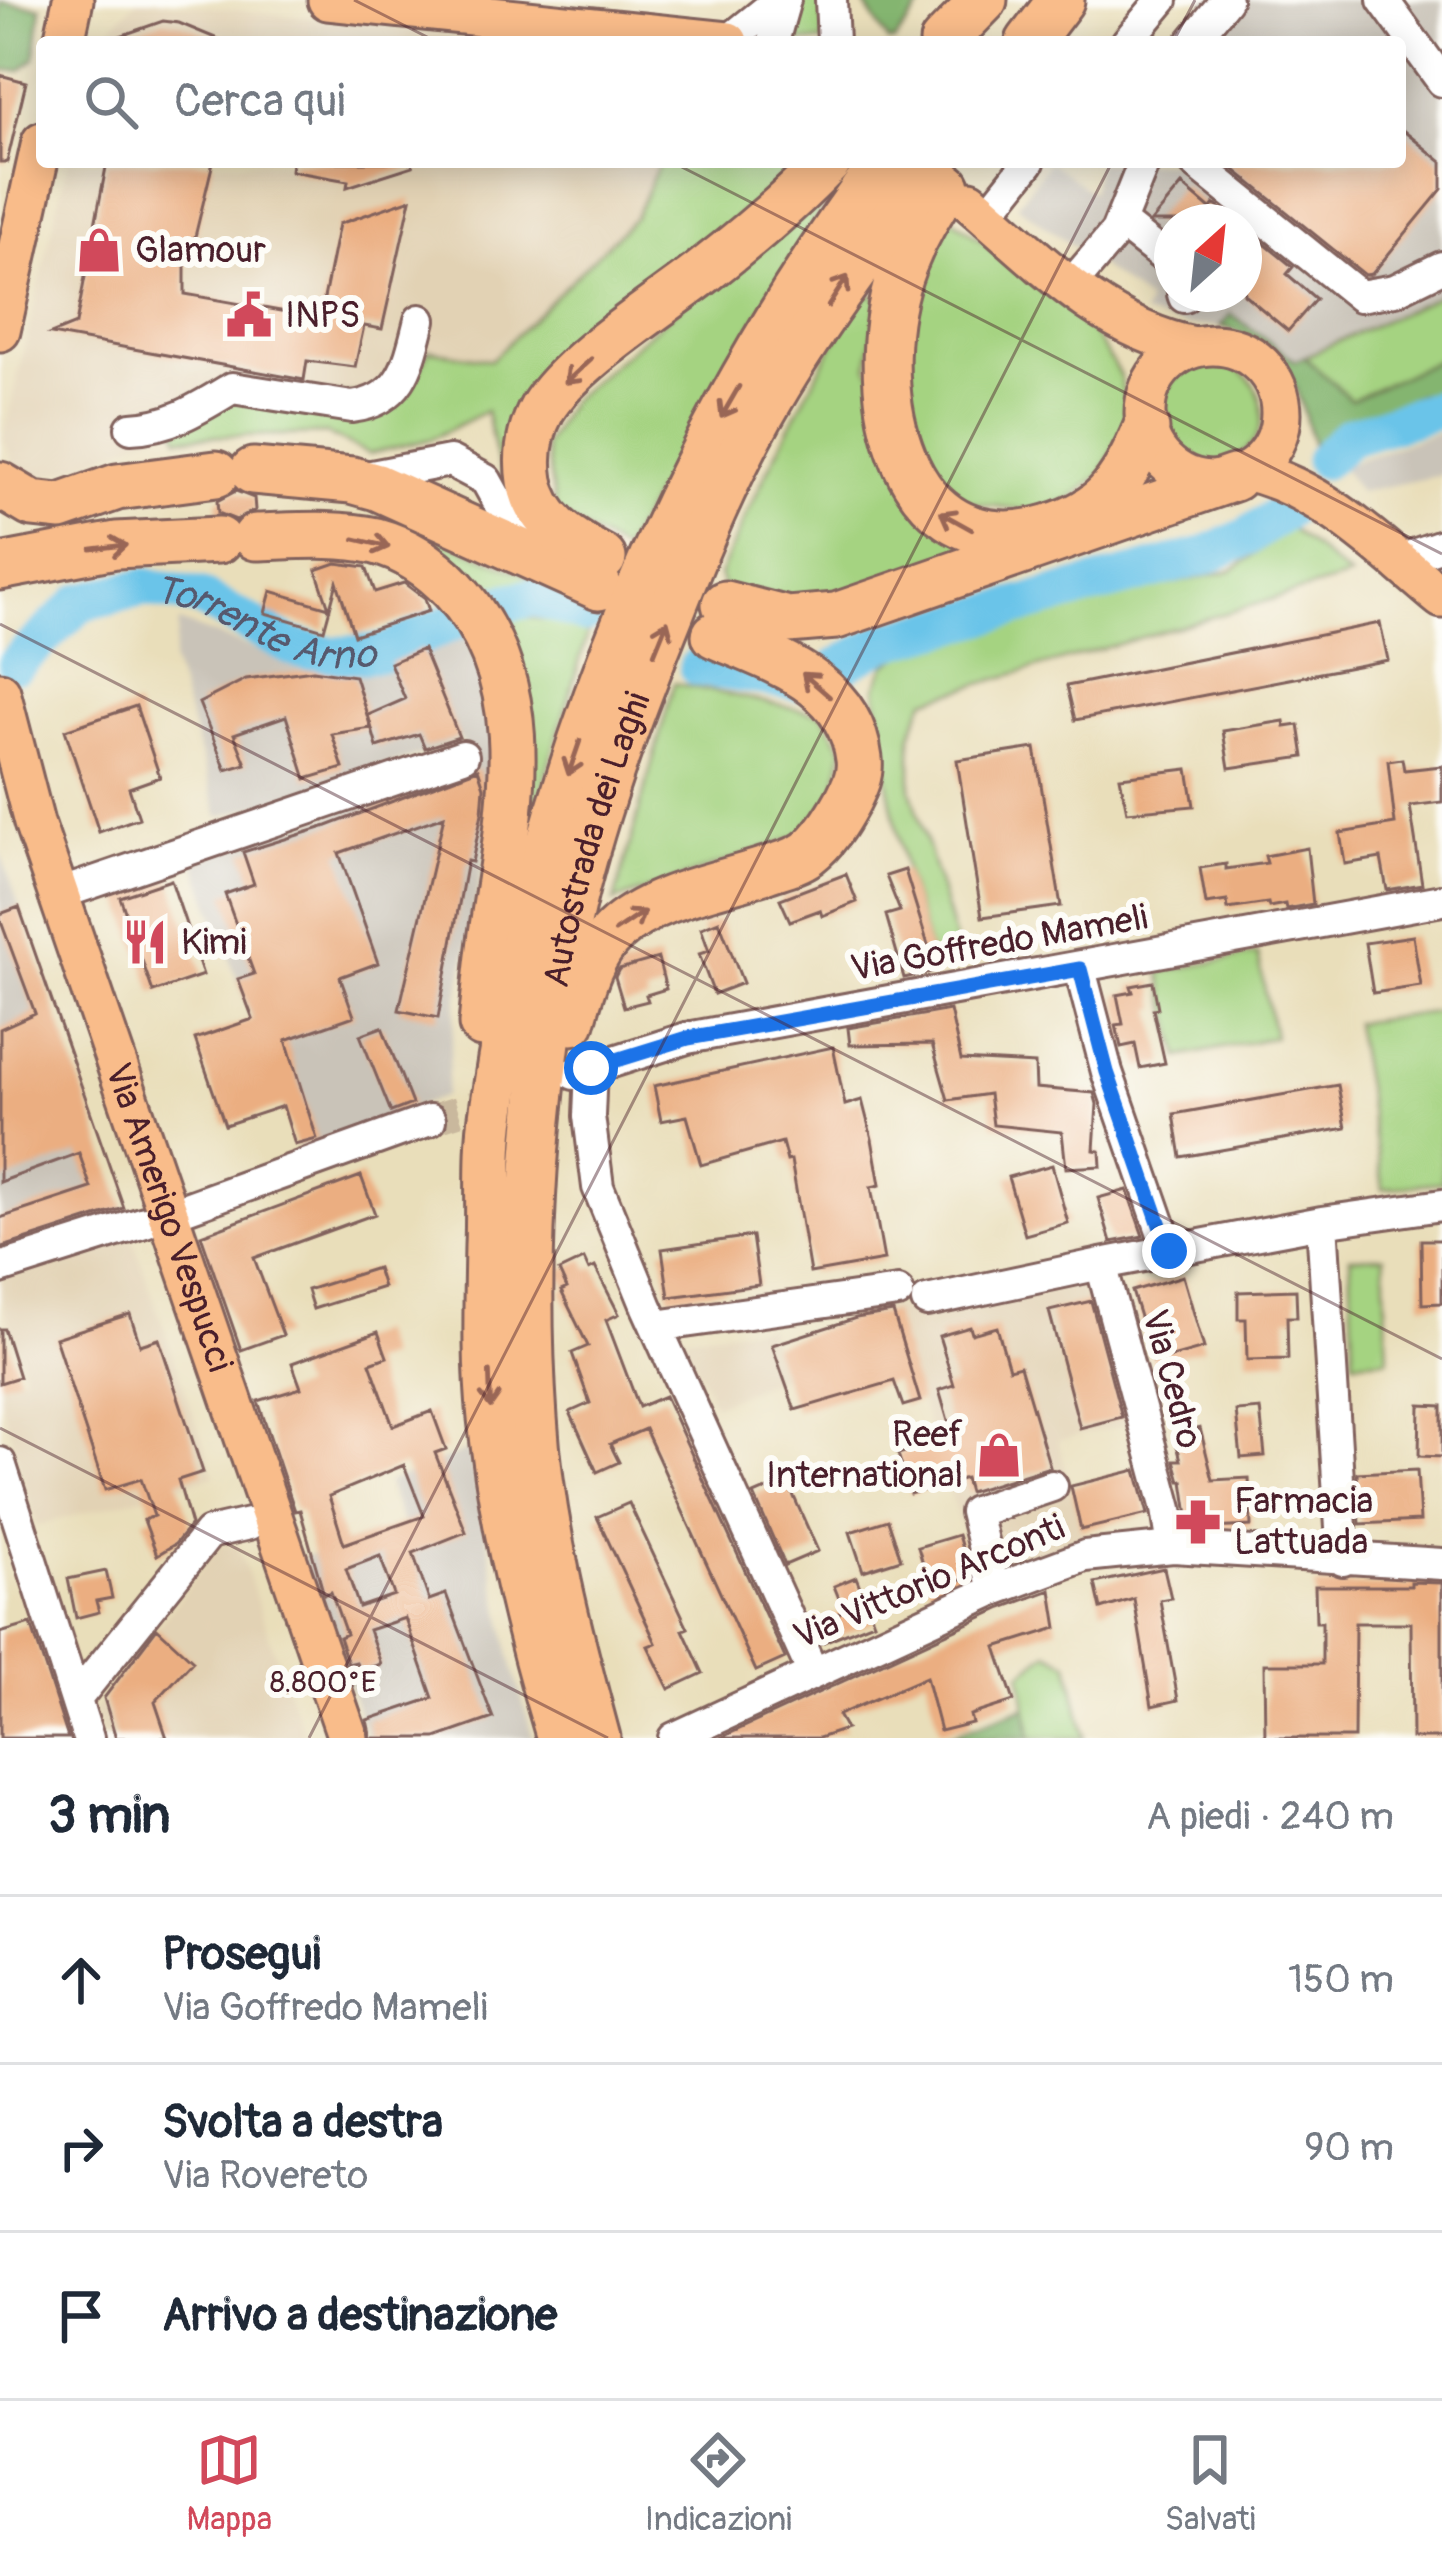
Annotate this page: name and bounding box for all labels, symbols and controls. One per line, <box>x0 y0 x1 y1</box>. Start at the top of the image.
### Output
search box <box>36 36 1406 168</box>
icon: search <box>78 69 144 135</box>
text: Cerca qui <box>174 74 345 130</box>
north arrow <box>1154 204 1262 312</box>
shop icon: Glamour <box>74 225 124 275</box>
place label: Glamour <box>135 228 266 273</box>
one-way arrow <box>826 275 851 309</box>
public building icon: INPS <box>224 290 274 340</box>
place label: INPS <box>285 293 360 338</box>
one-way arrow <box>563 357 593 385</box>
one-way arrow <box>717 383 741 418</box>
one-way arrow <box>939 509 974 532</box>
one-way arrow <box>353 532 391 555</box>
one-way arrow <box>88 535 127 557</box>
water label: Torrente Arno <box>151 565 380 681</box>
one-way arrow <box>651 620 673 657</box>
one-way arrow <box>801 672 832 700</box>
street label: Autostrada dei Laghi <box>533 686 660 991</box>
one-way arrow <box>562 739 583 776</box>
street label: Via Goffredo Mameli <box>847 895 1151 991</box>
one-way arrow <box>612 909 646 934</box>
restaurant icon: Kimi <box>120 917 170 967</box>
place label: Kimi <box>181 920 247 965</box>
route start <box>564 1041 618 1095</box>
street label: Via Amerigo Vespucci <box>96 1057 243 1377</box>
route end <box>1142 1224 1196 1278</box>
street label: Via Cedro <box>1132 1305 1212 1453</box>
one-way arrow <box>479 1370 502 1409</box>
place label: Reef International <box>766 1412 963 1498</box>
shop icon: Reef International <box>974 1430 1024 1480</box>
place label: Farmacia Lattuada <box>1234 1479 1373 1565</box>
pharmacy icon: Farmacia Lattuada <box>1173 1497 1223 1547</box>
street label: Via Vittorio Arconti <box>787 1505 1071 1659</box>
text: 8.800°E <box>270 1664 376 1701</box>
text: 3 min <box>48 1784 170 1848</box>
text: A piedi · 240 m <box>1146 1792 1394 1841</box>
text: Prosegui <box>162 1927 321 1983</box>
icon: ahead <box>48 1947 114 2013</box>
text: 150 m <box>1288 1955 1394 2004</box>
text: Via Goffredo Mameli <box>162 1983 488 2032</box>
text: Svolta a destra <box>162 2095 443 2151</box>
icon: right <box>48 2115 114 2181</box>
text: 90 m <box>1304 2123 1394 2172</box>
text: Via Rovereto <box>162 2151 368 2200</box>
icon: arrive <box>48 2283 114 2349</box>
text: Arrivo a destinazione <box>162 2288 557 2344</box>
tab: Mappa <box>186 2427 272 2540</box>
tab: Indicazioni <box>645 2427 792 2540</box>
tab: Salvati <box>1165 2427 1256 2540</box>

